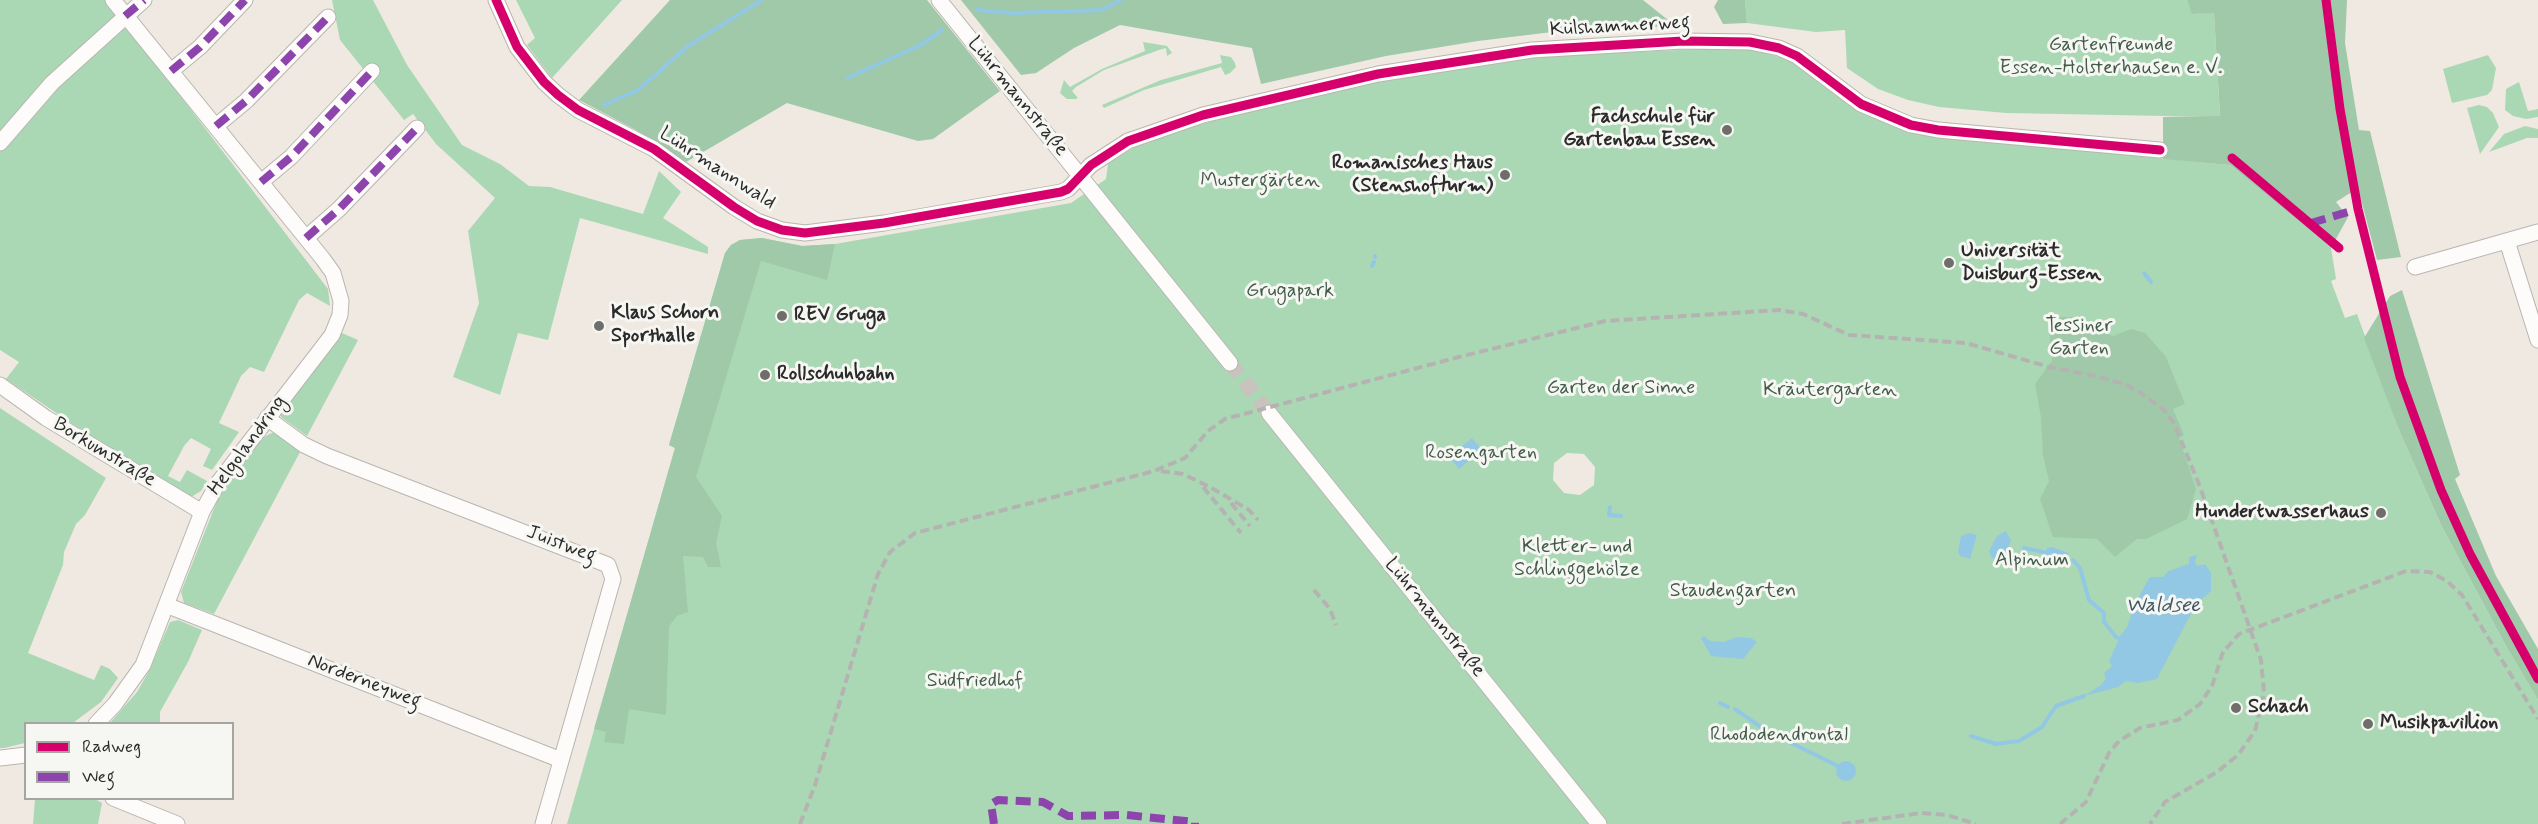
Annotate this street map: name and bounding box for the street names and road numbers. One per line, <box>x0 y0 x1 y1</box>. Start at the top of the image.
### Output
street label: Külshammerweg <box>1549 11 1691 43</box>
street label: Lührmannstraße <box>962 32 1072 162</box>
street label: Lührmannwald <box>654 122 780 216</box>
street label: Helgolandring <box>204 391 292 501</box>
street label: Borkumstraße <box>48 413 160 493</box>
street label: Juistweg <box>523 521 599 569</box>
street label: Lührmannstraße <box>1379 553 1489 683</box>
street label: Norderneyweg <box>304 649 424 715</box>

